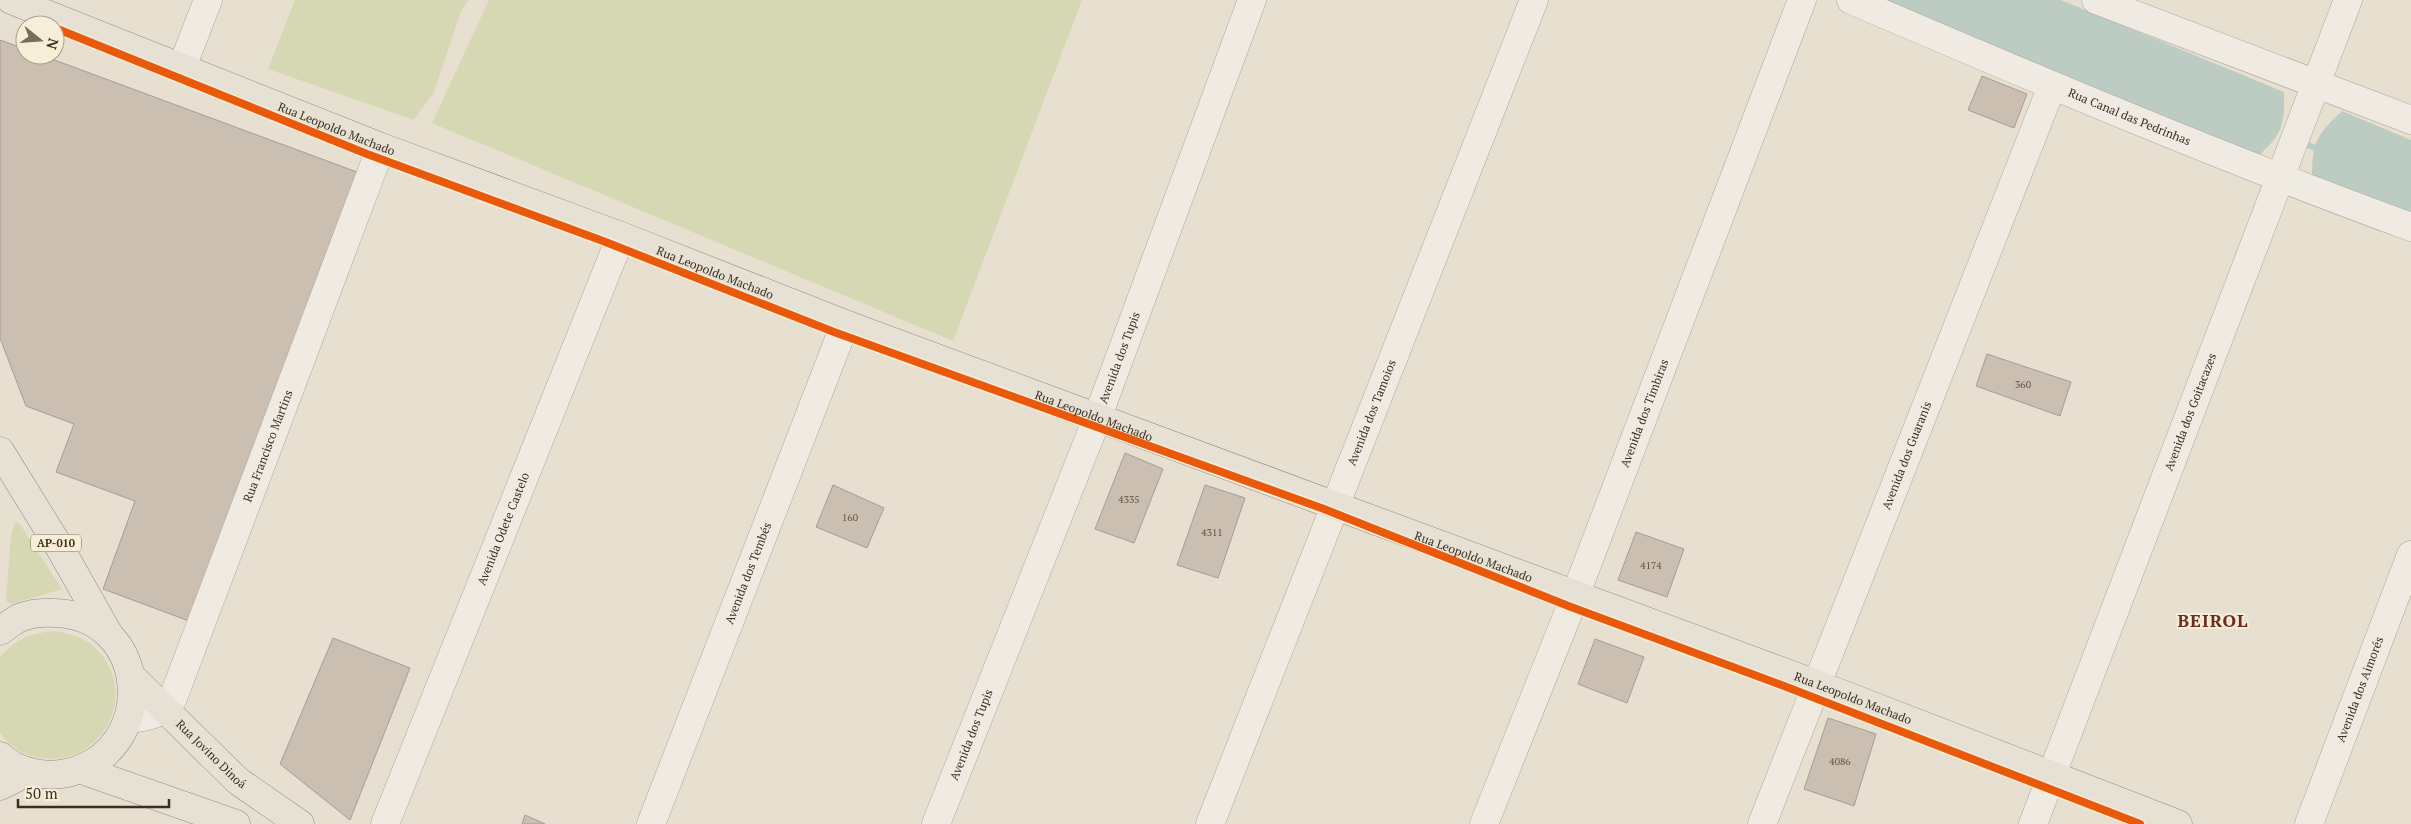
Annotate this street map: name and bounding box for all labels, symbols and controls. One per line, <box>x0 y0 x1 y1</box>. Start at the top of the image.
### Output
north arrow <box>15 15 65 65</box>
text: N <box>42 36 64 52</box>
street label: Rua Canal das Pedrinhas <box>2066 85 2193 148</box>
street label: Rua Leopoldo Machado <box>276 99 397 159</box>
street label: Rua Leopoldo Machado <box>654 243 776 302</box>
street label: Avenida dos Tupis <box>1095 310 1143 406</box>
street label: Avenida dos Goitacazes <box>2161 351 2219 473</box>
street label: Avenida dos Tamoios <box>1344 357 1399 468</box>
street label: Avenida dos Timbiras <box>1617 357 1672 469</box>
house number: 360 <box>2015 378 2031 391</box>
street label: Rua Leopoldo Machado <box>1033 387 1155 445</box>
street label: Rua Francisco Martins <box>240 388 296 504</box>
street label: Avenida dos Guaranis <box>1878 399 1934 512</box>
street label: Avenida Odete Castelo <box>474 470 533 587</box>
house number: 4335 <box>1118 493 1140 506</box>
house number: 160 <box>842 511 858 524</box>
street label: Avenida dos Tembés <box>721 520 774 626</box>
house number: 4311 <box>1201 526 1223 539</box>
street label: Rua Leopoldo Machado <box>1413 528 1535 585</box>
road number: AP-010 <box>31 534 81 552</box>
house number: 4174 <box>1640 559 1662 572</box>
district label: BEIROL <box>2177 608 2249 632</box>
street label: Avenida dos Aimorés <box>2333 634 2386 744</box>
street label: Rua Leopoldo Machado <box>1792 669 1914 727</box>
street label: Avenida dos Tupis <box>946 687 996 782</box>
street label: Rua Jovino Dinoá <box>173 716 249 791</box>
house number: 4086 <box>1829 755 1851 768</box>
scale bar <box>18 776 169 808</box>
text: 50 m <box>25 783 58 803</box>

